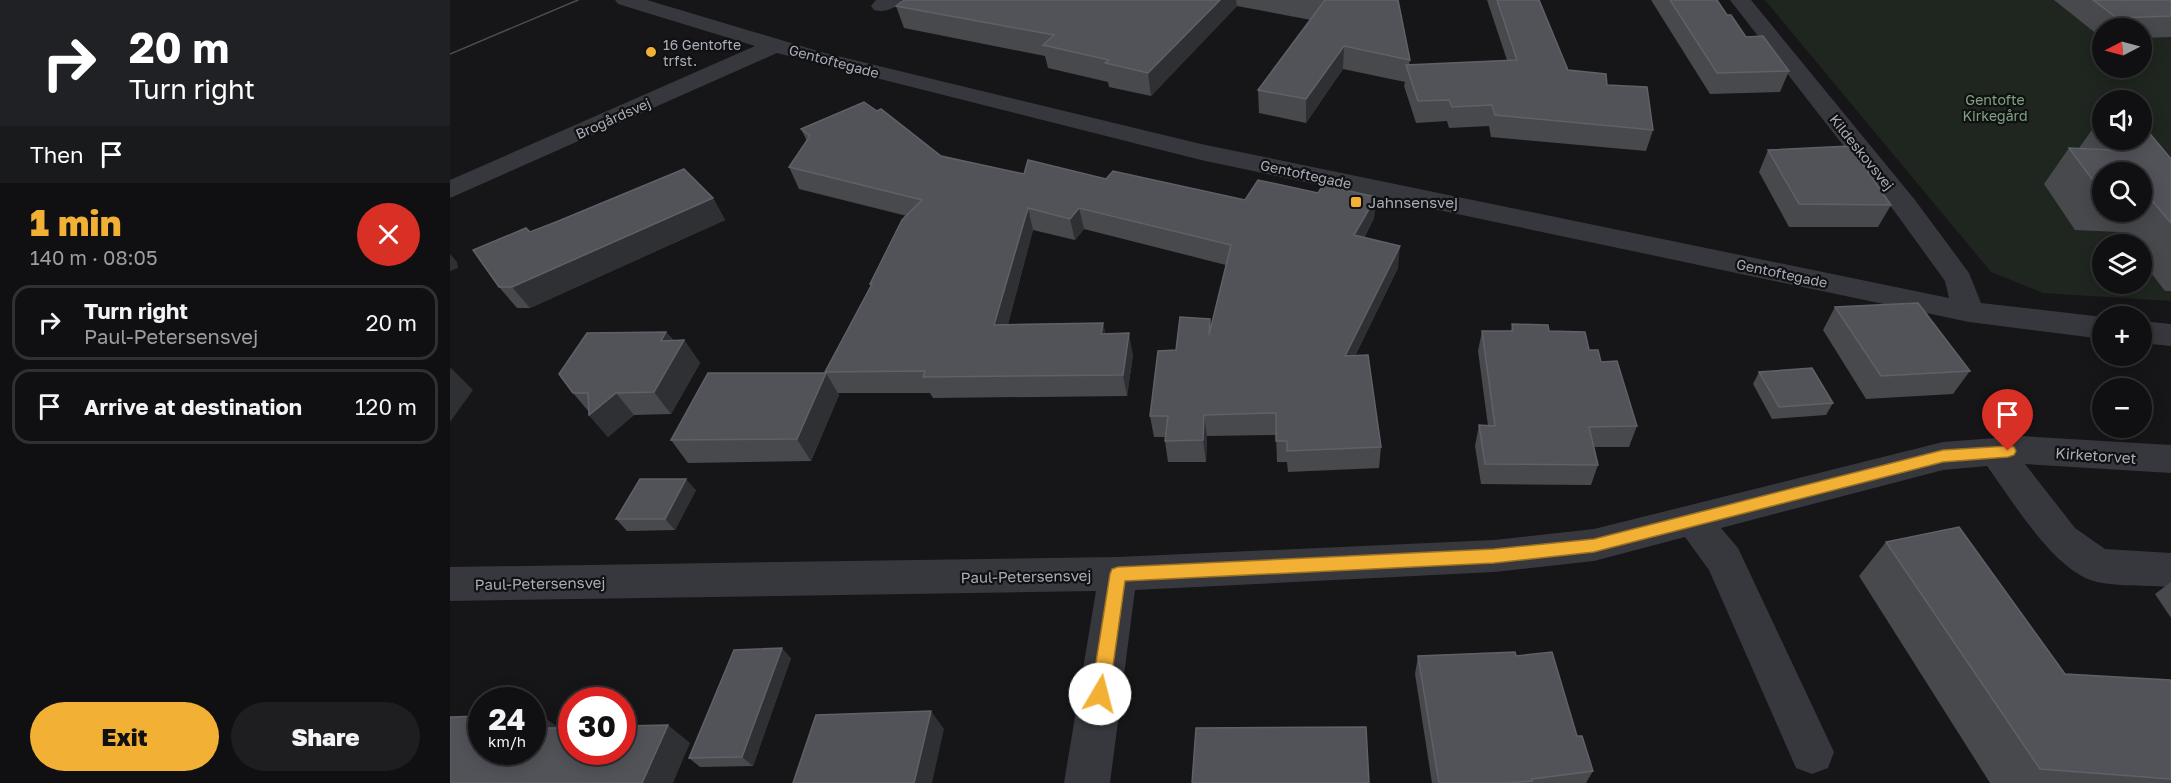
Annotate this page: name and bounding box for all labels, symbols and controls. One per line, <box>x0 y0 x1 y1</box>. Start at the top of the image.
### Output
north arrow <box>2092 18 2152 78</box>
map controls <box>2092 18 2152 438</box>
text: 20 m <box>129 22 229 72</box>
icon: right <box>30 24 108 102</box>
place label: 16 Gentofte trfst. <box>663 36 741 69</box>
street label: Gentoftegade <box>787 41 881 81</box>
marker: 16 Gentofte trfst. <box>644 45 658 59</box>
text: Turn right <box>129 73 255 105</box>
button: sound <box>2092 90 2152 150</box>
park label: Gentofte Kirkegård <box>1962 91 2028 124</box>
street label: Brogårdsvej <box>573 94 653 142</box>
street label: Kildeskovsvej <box>1826 111 1898 193</box>
icon: arrive <box>95 138 128 171</box>
text: Then <box>30 141 83 168</box>
street label: Gentoftegade <box>1259 156 1353 192</box>
button: search <box>2092 162 2152 222</box>
place label: Jahnsensvej <box>1368 193 1458 211</box>
marker: Jahnsensvej <box>1349 195 1363 209</box>
text: 1 min <box>30 201 121 244</box>
button: close <box>357 203 420 266</box>
button: layers <box>2092 234 2152 294</box>
text: 140 m · 08:05 <box>30 245 158 269</box>
street label: Gentoftegade <box>1735 255 1829 291</box>
text: Turn right <box>84 297 188 324</box>
icon: right <box>33 306 66 339</box>
button: + <box>2092 306 2152 366</box>
text: 20 m <box>366 309 417 336</box>
text: Paul-Petersensvej <box>84 324 258 348</box>
button: − <box>2092 378 2152 438</box>
pin <box>1982 389 2033 451</box>
icon: arrive <box>33 390 66 423</box>
text: Arrive at destination <box>84 393 302 420</box>
text: 120 m <box>355 393 417 420</box>
icon: arrive <box>1991 398 2024 431</box>
street label: Kirketorvet <box>2055 443 2137 467</box>
street label: Paul-Petersensvej <box>961 566 1091 586</box>
street label: Paul-Petersensvej <box>475 573 605 593</box>
position arrow <box>1068 662 1132 726</box>
speed limit sign: 30 <box>558 687 636 765</box>
text: 24 <box>488 701 526 737</box>
button: Exit <box>30 702 219 771</box>
button: Share <box>231 702 420 771</box>
text: km/h <box>488 732 526 750</box>

